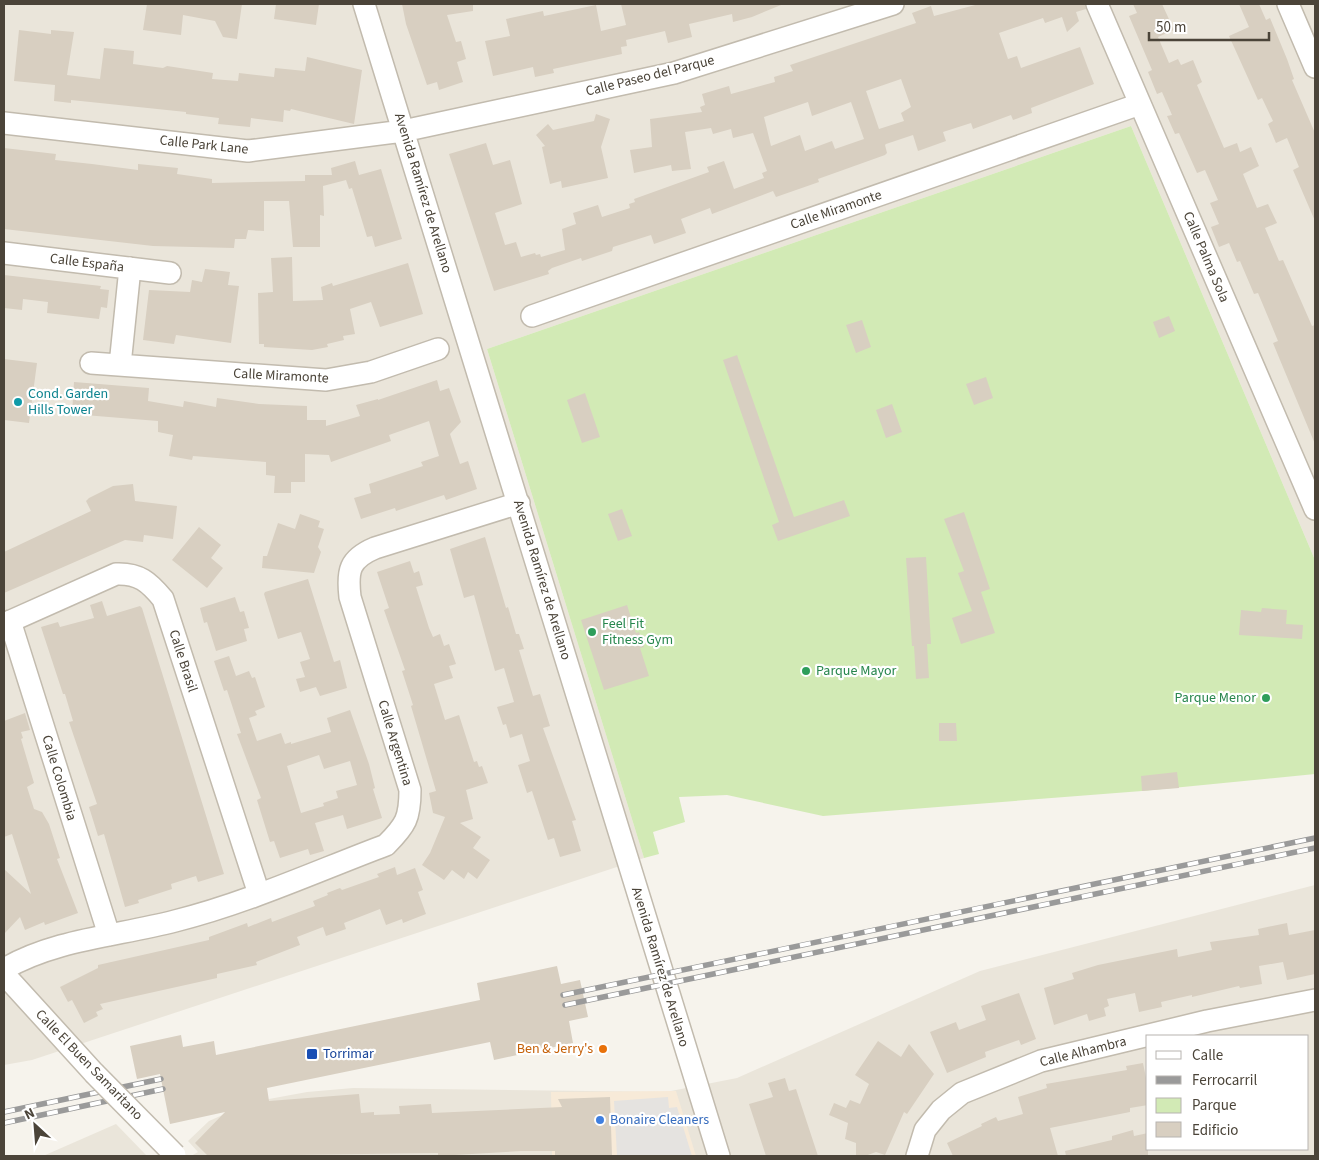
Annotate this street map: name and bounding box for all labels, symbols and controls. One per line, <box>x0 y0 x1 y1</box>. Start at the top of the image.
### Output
scale bar <box>1149 10 1269 42</box>
text: 50 m <box>1156 17 1186 38</box>
street label: Calle Paseo del Parque <box>584 50 717 102</box>
street label: Avenida Ramírez de Arellano <box>389 111 457 275</box>
street label: Calle Park Lane <box>159 130 250 160</box>
street label: Calle Miramonte <box>788 185 884 235</box>
street label: Calle Palma Sola <box>1178 208 1234 306</box>
street label: Calle España <box>49 249 125 277</box>
street label: Calle Miramonte <box>233 364 329 388</box>
place label: Cond. Garden Hills Tower <box>28 384 108 420</box>
marker: Cond. Garden Hills Tower <box>12 396 24 408</box>
street label: Avenida Ramírez de Arellano <box>508 498 576 662</box>
place label: Feel Fit Fitness Gym <box>602 614 673 650</box>
marker: Feel Fit Fitness Gym <box>586 626 598 638</box>
street label: Calle Brasil <box>164 627 203 695</box>
place label: Parque Mayor <box>816 661 897 681</box>
marker: Parque Mayor <box>800 665 812 677</box>
place label: Parque Menor <box>1175 688 1256 708</box>
marker: Parque Menor <box>1260 692 1272 704</box>
street label: Calle Argentina <box>372 698 418 788</box>
street label: Calle Colombia <box>36 733 82 823</box>
street label: Avenida Ramírez de Arellano <box>626 885 694 1049</box>
street label: Calle El Buen Samaritano <box>31 1005 147 1125</box>
street label: Calle Alhambra <box>1038 1032 1128 1072</box>
legend <box>1146 1035 1309 1150</box>
place label: Ben & Jerry's <box>517 1039 593 1059</box>
marker: Ben & Jerry's <box>597 1043 609 1055</box>
place label: Torrimar <box>323 1044 374 1064</box>
text: Calle <box>1192 1045 1223 1066</box>
marker: Torrimar <box>305 1047 319 1061</box>
text: Ferrocarril <box>1192 1070 1257 1091</box>
text: Parque <box>1192 1095 1236 1116</box>
north arrow <box>10 1100 60 1150</box>
text: N <box>21 1103 38 1125</box>
place label: Bonaire Cleaners <box>610 1110 709 1130</box>
marker: Bonaire Cleaners <box>594 1114 606 1126</box>
text: Edificio <box>1192 1120 1239 1141</box>

